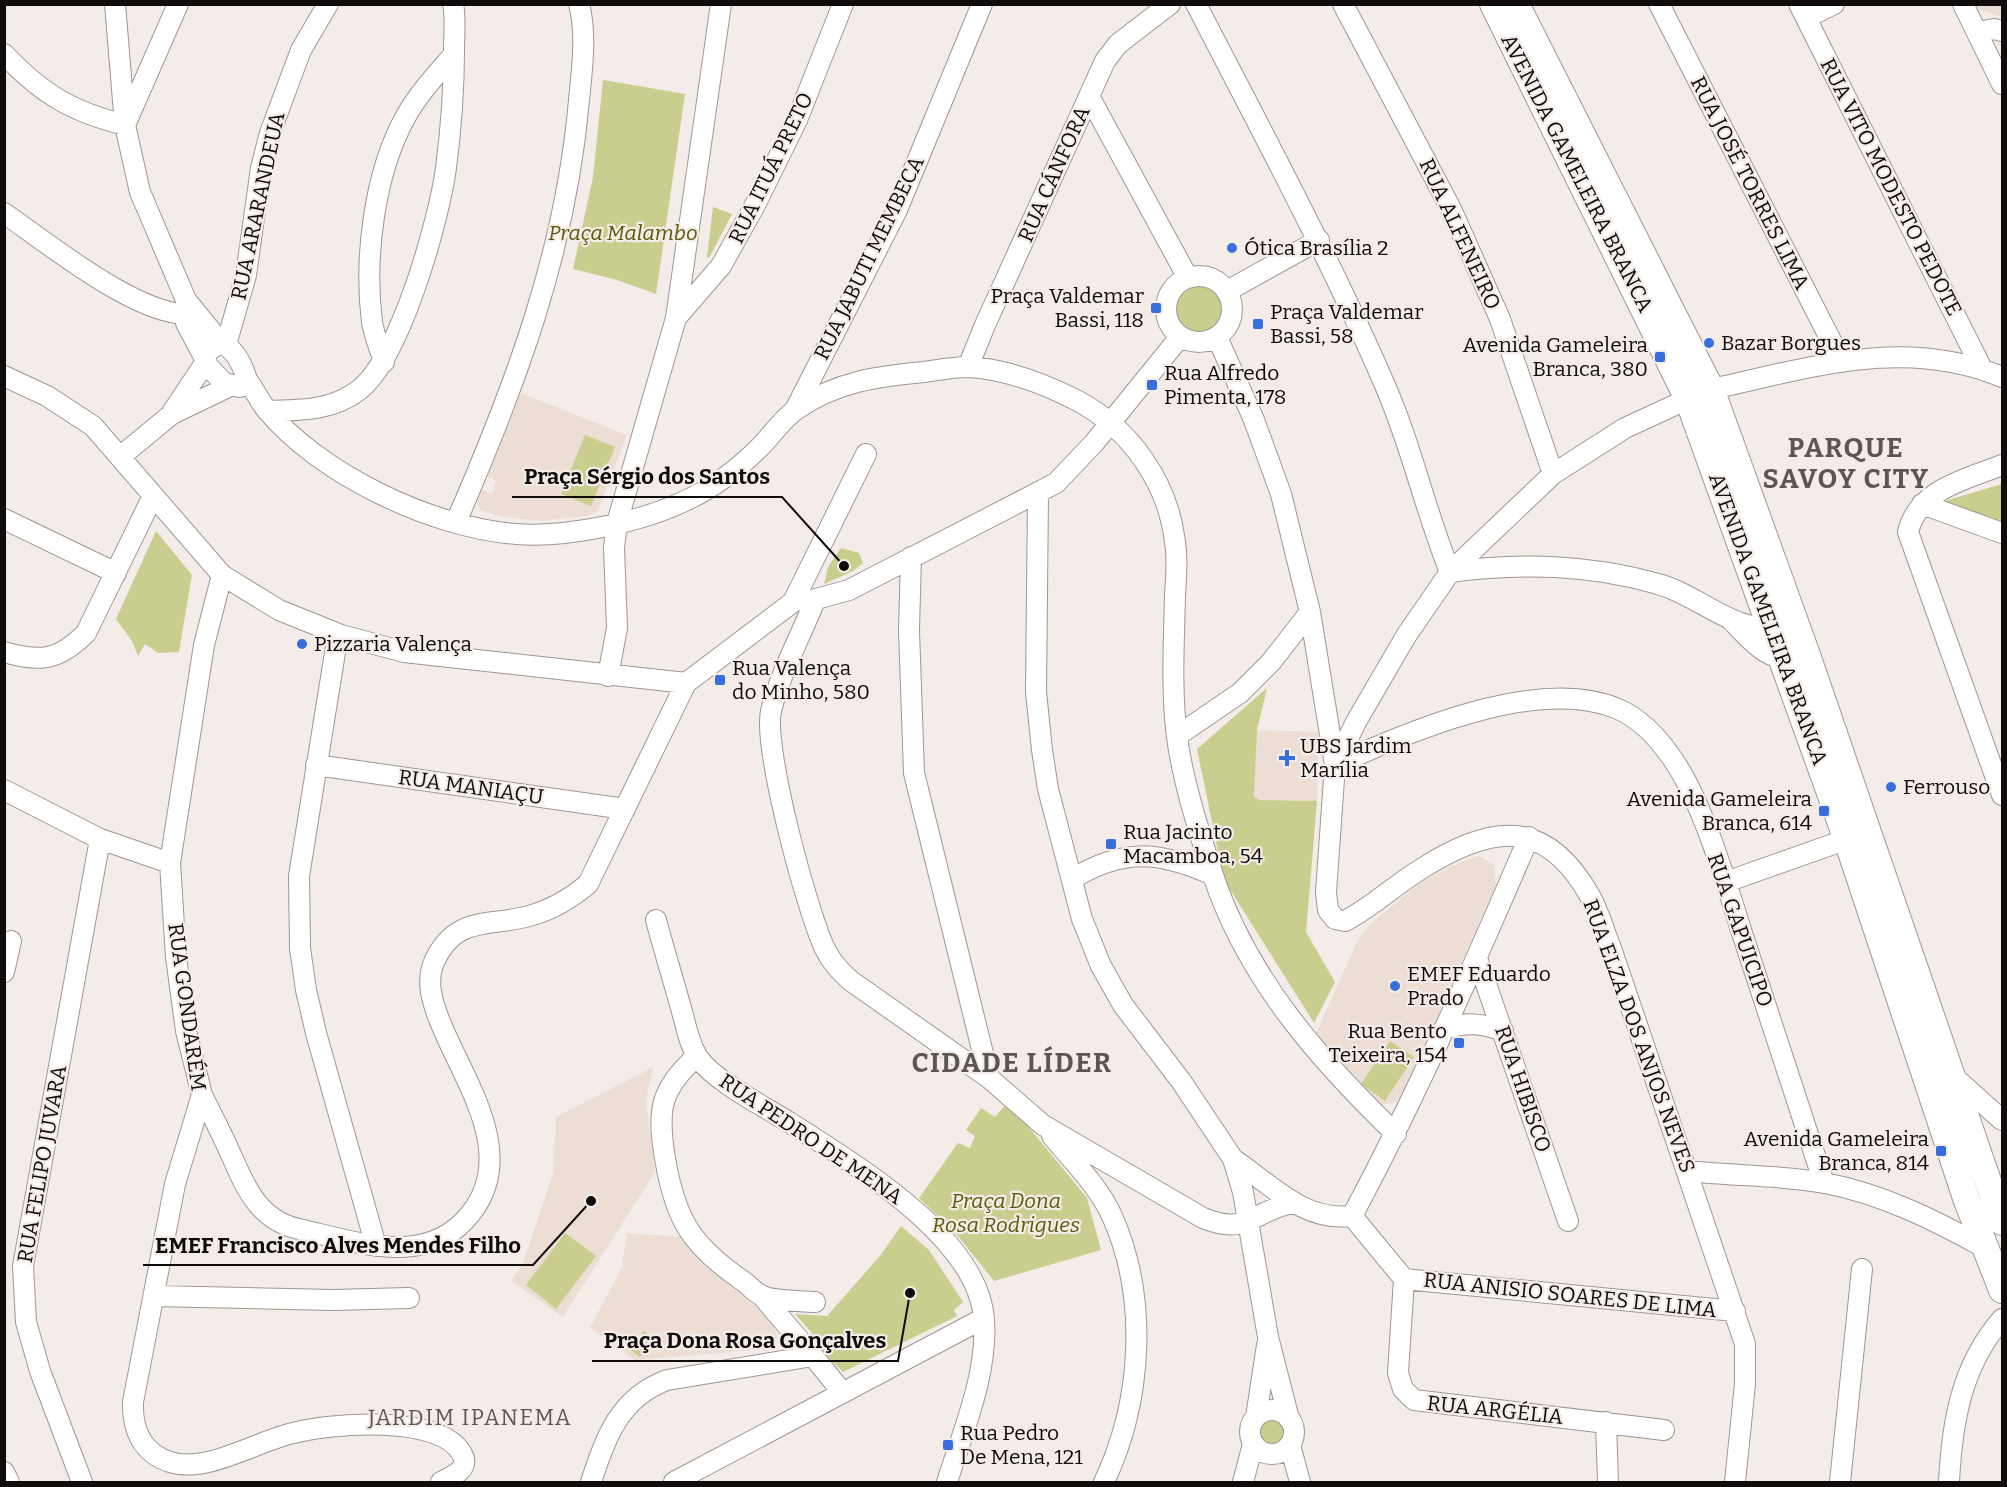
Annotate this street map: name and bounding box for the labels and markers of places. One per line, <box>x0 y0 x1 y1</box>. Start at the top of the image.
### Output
place label: Ótica Brasília 2 <box>1244 235 1388 261</box>
marker: Ótica Brasília 2 <box>1225 241 1239 255</box>
place label: Praça Valdemar Bassi, 118 <box>990 283 1144 333</box>
place label: Praça Valdemar Bassi, 58 <box>1270 299 1424 349</box>
marker: Praça Valdemar Bassi, 118 <box>1149 301 1163 315</box>
marker: Praça Valdemar Bassi, 58 <box>1251 317 1265 331</box>
place label: Bazar Borgues <box>1721 330 1861 356</box>
place label: Avenida Gameleira Branca, 380 <box>1462 332 1649 382</box>
marker: Bazar Borgues <box>1702 336 1716 350</box>
marker: Avenida Gameleira Branca, 380 <box>1653 350 1667 364</box>
place label: Rua Alfredo Pimenta, 178 <box>1164 360 1286 410</box>
marker: Rua Alfredo Pimenta, 178 <box>1145 378 1159 392</box>
callout: Praça Sérgio dos Santos <box>512 457 782 497</box>
place label: Pizzaria Valença <box>314 631 472 657</box>
marker: Pizzaria Valença <box>295 637 309 651</box>
place label: Rua Valença do Minho, 580 <box>732 655 870 705</box>
marker: Rua Valença do Minho, 580 <box>713 673 727 687</box>
place label: UBS Jardim Marília <box>1300 733 1411 783</box>
marker: UBS Jardim Marília <box>1278 749 1296 767</box>
place label: Ferrouso <box>1903 774 1990 800</box>
marker: Ferrouso <box>1884 780 1898 794</box>
place label: Avenida Gameleira Branca, 614 <box>1626 786 1813 836</box>
marker: Avenida Gameleira Branca, 614 <box>1817 804 1831 818</box>
place label: Rua Jacinto Macamboa, 54 <box>1123 819 1263 869</box>
marker: Rua Jacinto Macamboa, 54 <box>1104 837 1118 851</box>
place label: EMEF Eduardo Prado <box>1407 961 1551 1011</box>
marker: EMEF Eduardo Prado <box>1388 979 1402 993</box>
place label: Rua Bento Teixeira, 154 <box>1329 1018 1447 1068</box>
marker: Rua Bento Teixeira, 154 <box>1452 1036 1466 1050</box>
place label: Avenida Gameleira Branca, 814 <box>1743 1126 1930 1176</box>
marker: Avenida Gameleira Branca, 814 <box>1934 1144 1948 1158</box>
callout: EMEF Francisco Alves Mendes Filho <box>143 1225 533 1265</box>
callout: Praça Dona Rosa Gonçalves <box>592 1321 898 1361</box>
place label: Rua Pedro De Mena, 121 <box>960 1420 1083 1470</box>
marker: Rua Pedro De Mena, 121 <box>941 1438 955 1452</box>

